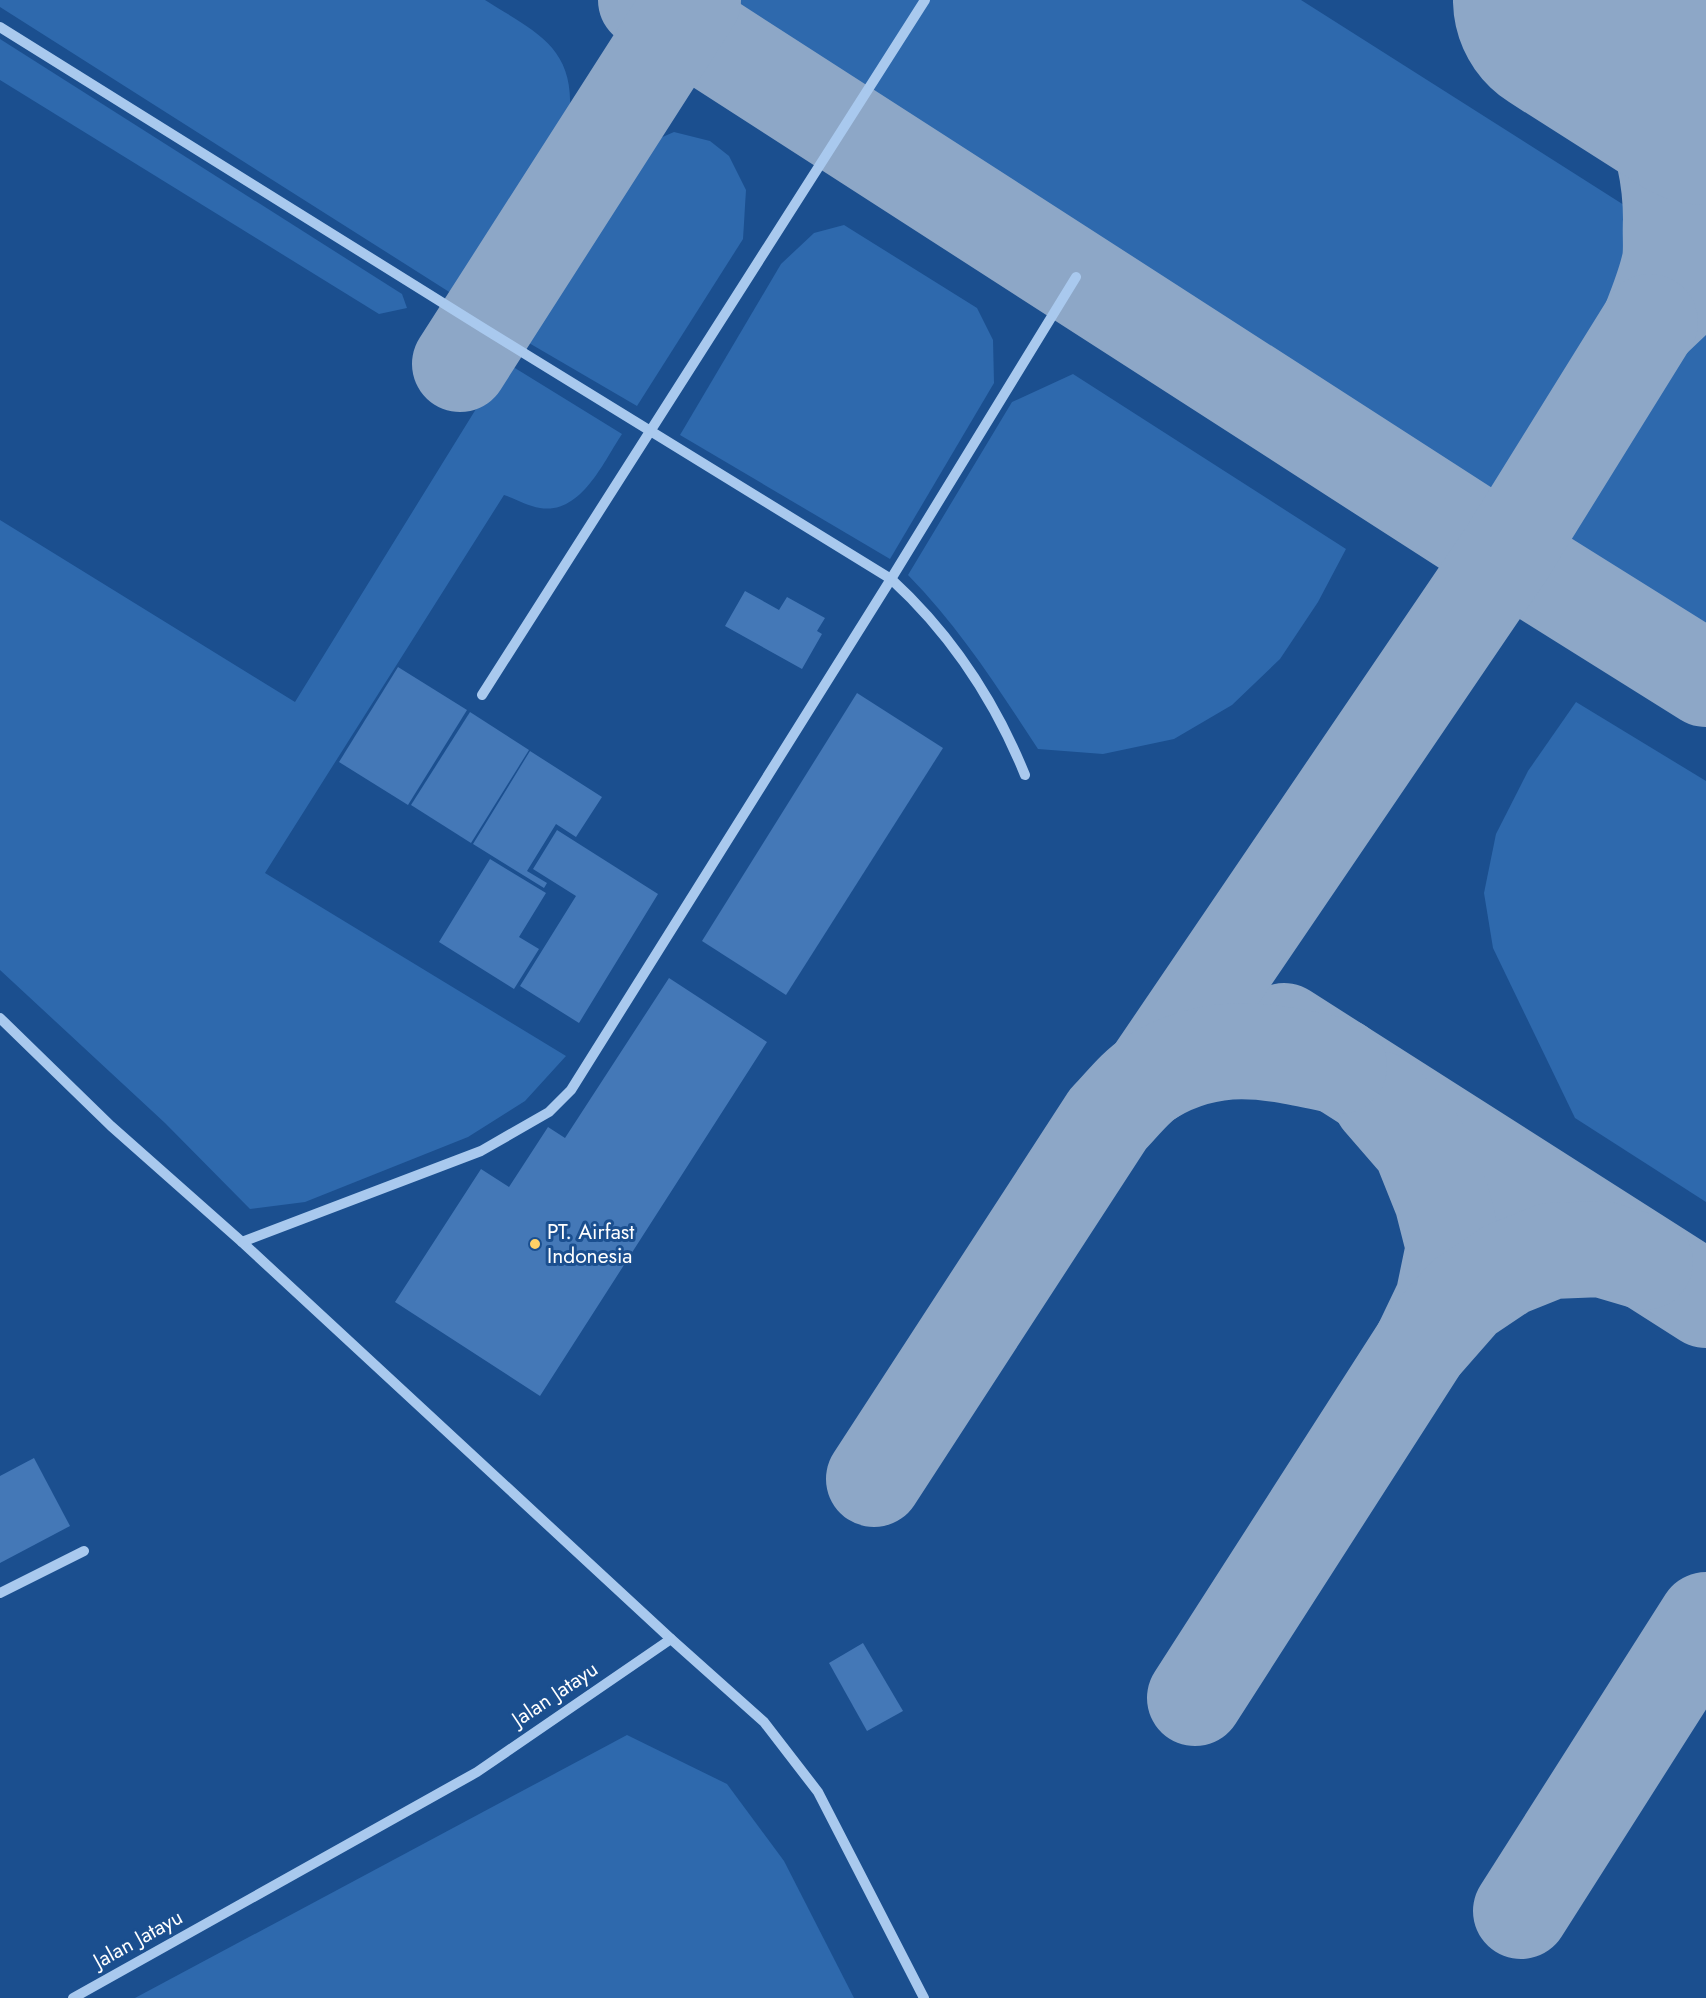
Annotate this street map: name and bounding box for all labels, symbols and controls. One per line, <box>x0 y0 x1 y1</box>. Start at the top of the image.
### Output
place label: PT. Airfast Indonesia <box>547 1217 634 1271</box>
marker: PT. Airfast Indonesia <box>528 1237 542 1251</box>
street label: Jalan Jatayu <box>504 1654 604 1735</box>
street label: Jalan Jatayu <box>85 1902 188 1977</box>

